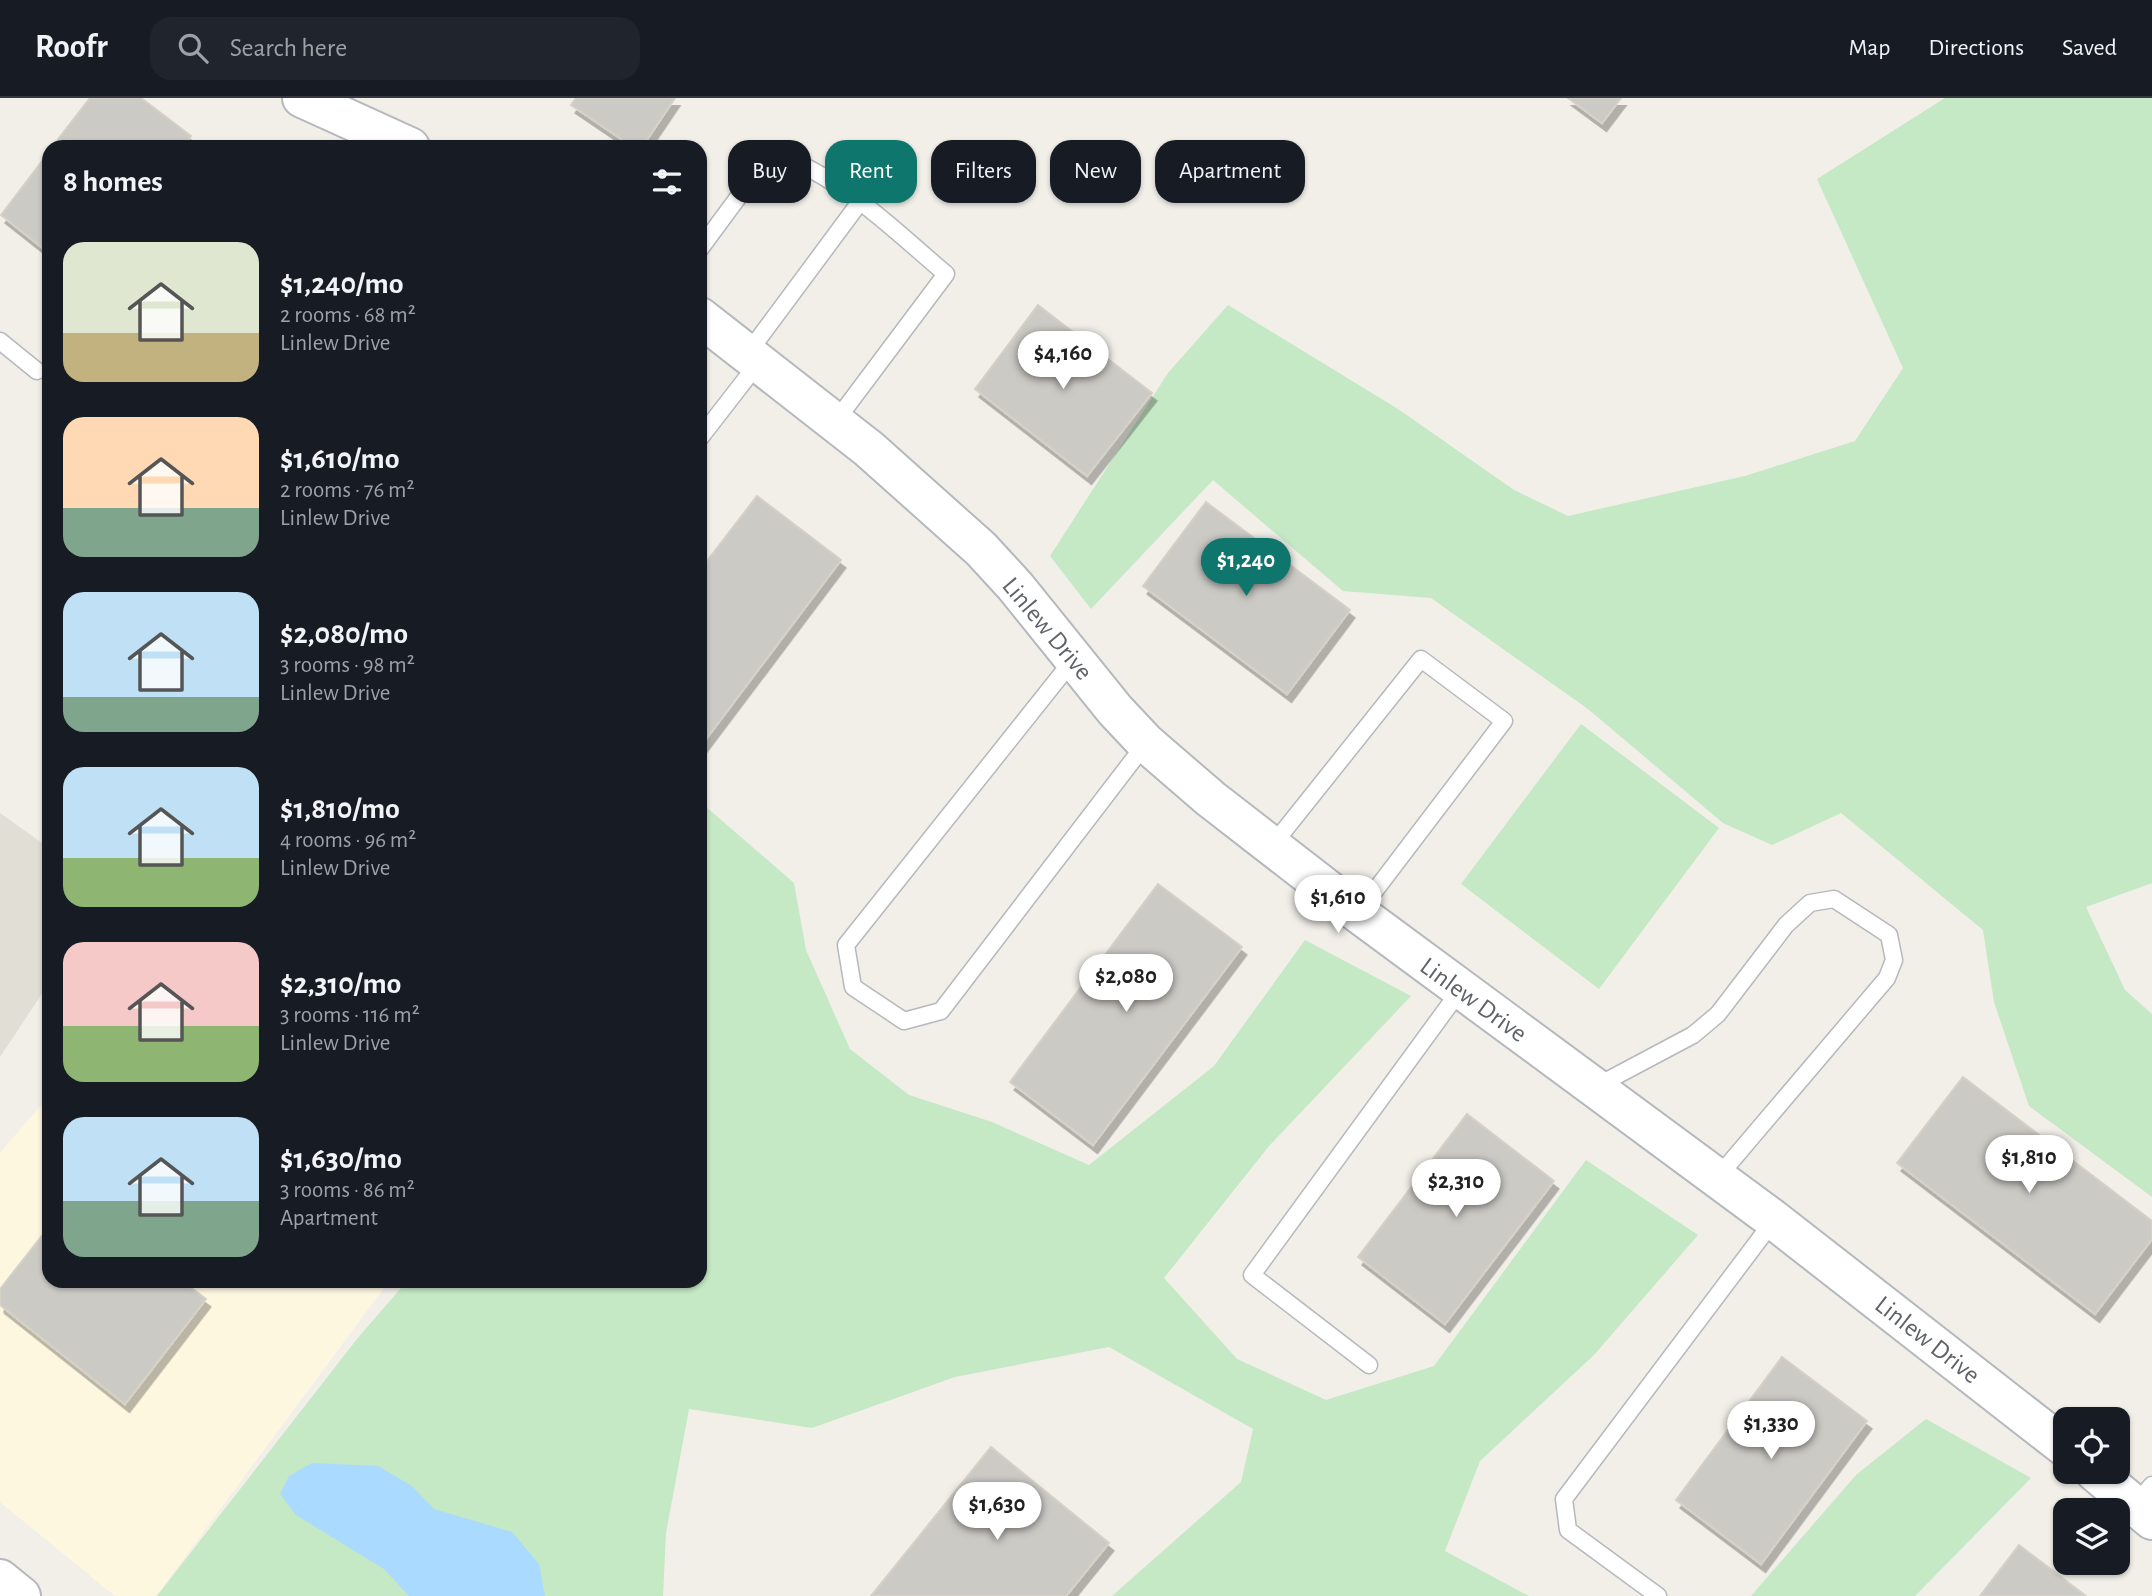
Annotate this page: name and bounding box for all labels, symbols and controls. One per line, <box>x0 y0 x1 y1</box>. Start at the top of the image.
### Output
search box <box>150 17 640 80</box>
icon: search <box>174 29 212 67</box>
text: Roofr <box>35 31 108 64</box>
text: Search here <box>230 35 347 61</box>
text: Map <box>1848 36 1890 60</box>
text: Directions <box>1928 36 2024 60</box>
text: Saved <box>2062 36 2117 60</box>
chip: Buy <box>728 140 811 203</box>
chip: Rent <box>825 140 917 203</box>
chip: Filters <box>931 140 1036 203</box>
chip: New <box>1050 140 1141 203</box>
chip: Apartment <box>1155 140 1305 203</box>
icon: filters <box>648 163 686 201</box>
text: 8 homes <box>63 167 163 197</box>
text: $1,240/mo <box>280 269 404 299</box>
icon: home <box>119 270 203 354</box>
text: 2 rooms · 68 m² <box>280 304 416 327</box>
pin: $4,160 <box>1006 331 1120 391</box>
text: Linlew Drive <box>280 332 390 355</box>
text: $4,160 <box>1034 342 1092 365</box>
text: $1,610/mo <box>280 444 400 474</box>
icon: home <box>119 445 203 529</box>
text: 2 rooms · 76 m² <box>280 479 414 502</box>
text: Linlew Drive <box>280 507 390 530</box>
pin: $1,240 <box>1189 538 1303 598</box>
text: $1,240 <box>1217 549 1275 572</box>
street label: Linlew Drive <box>997 572 1097 685</box>
text: $2,080/mo <box>280 619 408 649</box>
icon: home <box>119 620 203 704</box>
text: 3 rooms · 98 m² <box>280 654 415 677</box>
text: Linlew Drive <box>280 682 390 705</box>
text: $1,810/mo <box>280 794 400 824</box>
icon: home <box>119 795 203 879</box>
text: 4 rooms · 96 m² <box>280 829 416 852</box>
text: Linlew Drive <box>280 857 390 880</box>
pin: $1,610 <box>1281 876 1395 935</box>
text: $1,610 <box>1310 886 1366 909</box>
street label: Linlew Drive <box>1415 953 1532 1047</box>
pin: $2,080 <box>1069 954 1183 1014</box>
text: $2,080 <box>1095 965 1157 988</box>
text: $2,310/mo <box>280 969 401 999</box>
icon: home <box>119 970 203 1054</box>
text: 3 rooms · 116 m² <box>280 1004 420 1027</box>
text: Linlew Drive <box>280 1032 390 1055</box>
pin: $1,810 <box>1972 1136 2086 1195</box>
text: $1,630/mo <box>280 1144 402 1174</box>
icon: home <box>119 1145 203 1229</box>
text: $1,810 <box>2001 1146 2057 1169</box>
pin: $2,310 <box>1399 1160 1513 1219</box>
text: $2,310 <box>1428 1170 1484 1193</box>
text: 3 rooms · 86 m² <box>280 1179 415 1202</box>
text: Apartment <box>280 1207 378 1230</box>
street label: Linlew Drive <box>1870 1291 1985 1388</box>
pin: $1,330 <box>1714 1402 1828 1461</box>
map controls <box>2053 1407 2130 1575</box>
button: locate <box>2053 1407 2130 1484</box>
text: $1,330 <box>1743 1412 1799 1435</box>
pin: $1,630 <box>940 1482 1054 1542</box>
text: $1,630 <box>969 1493 1025 1516</box>
button: layers <box>2053 1498 2130 1575</box>

